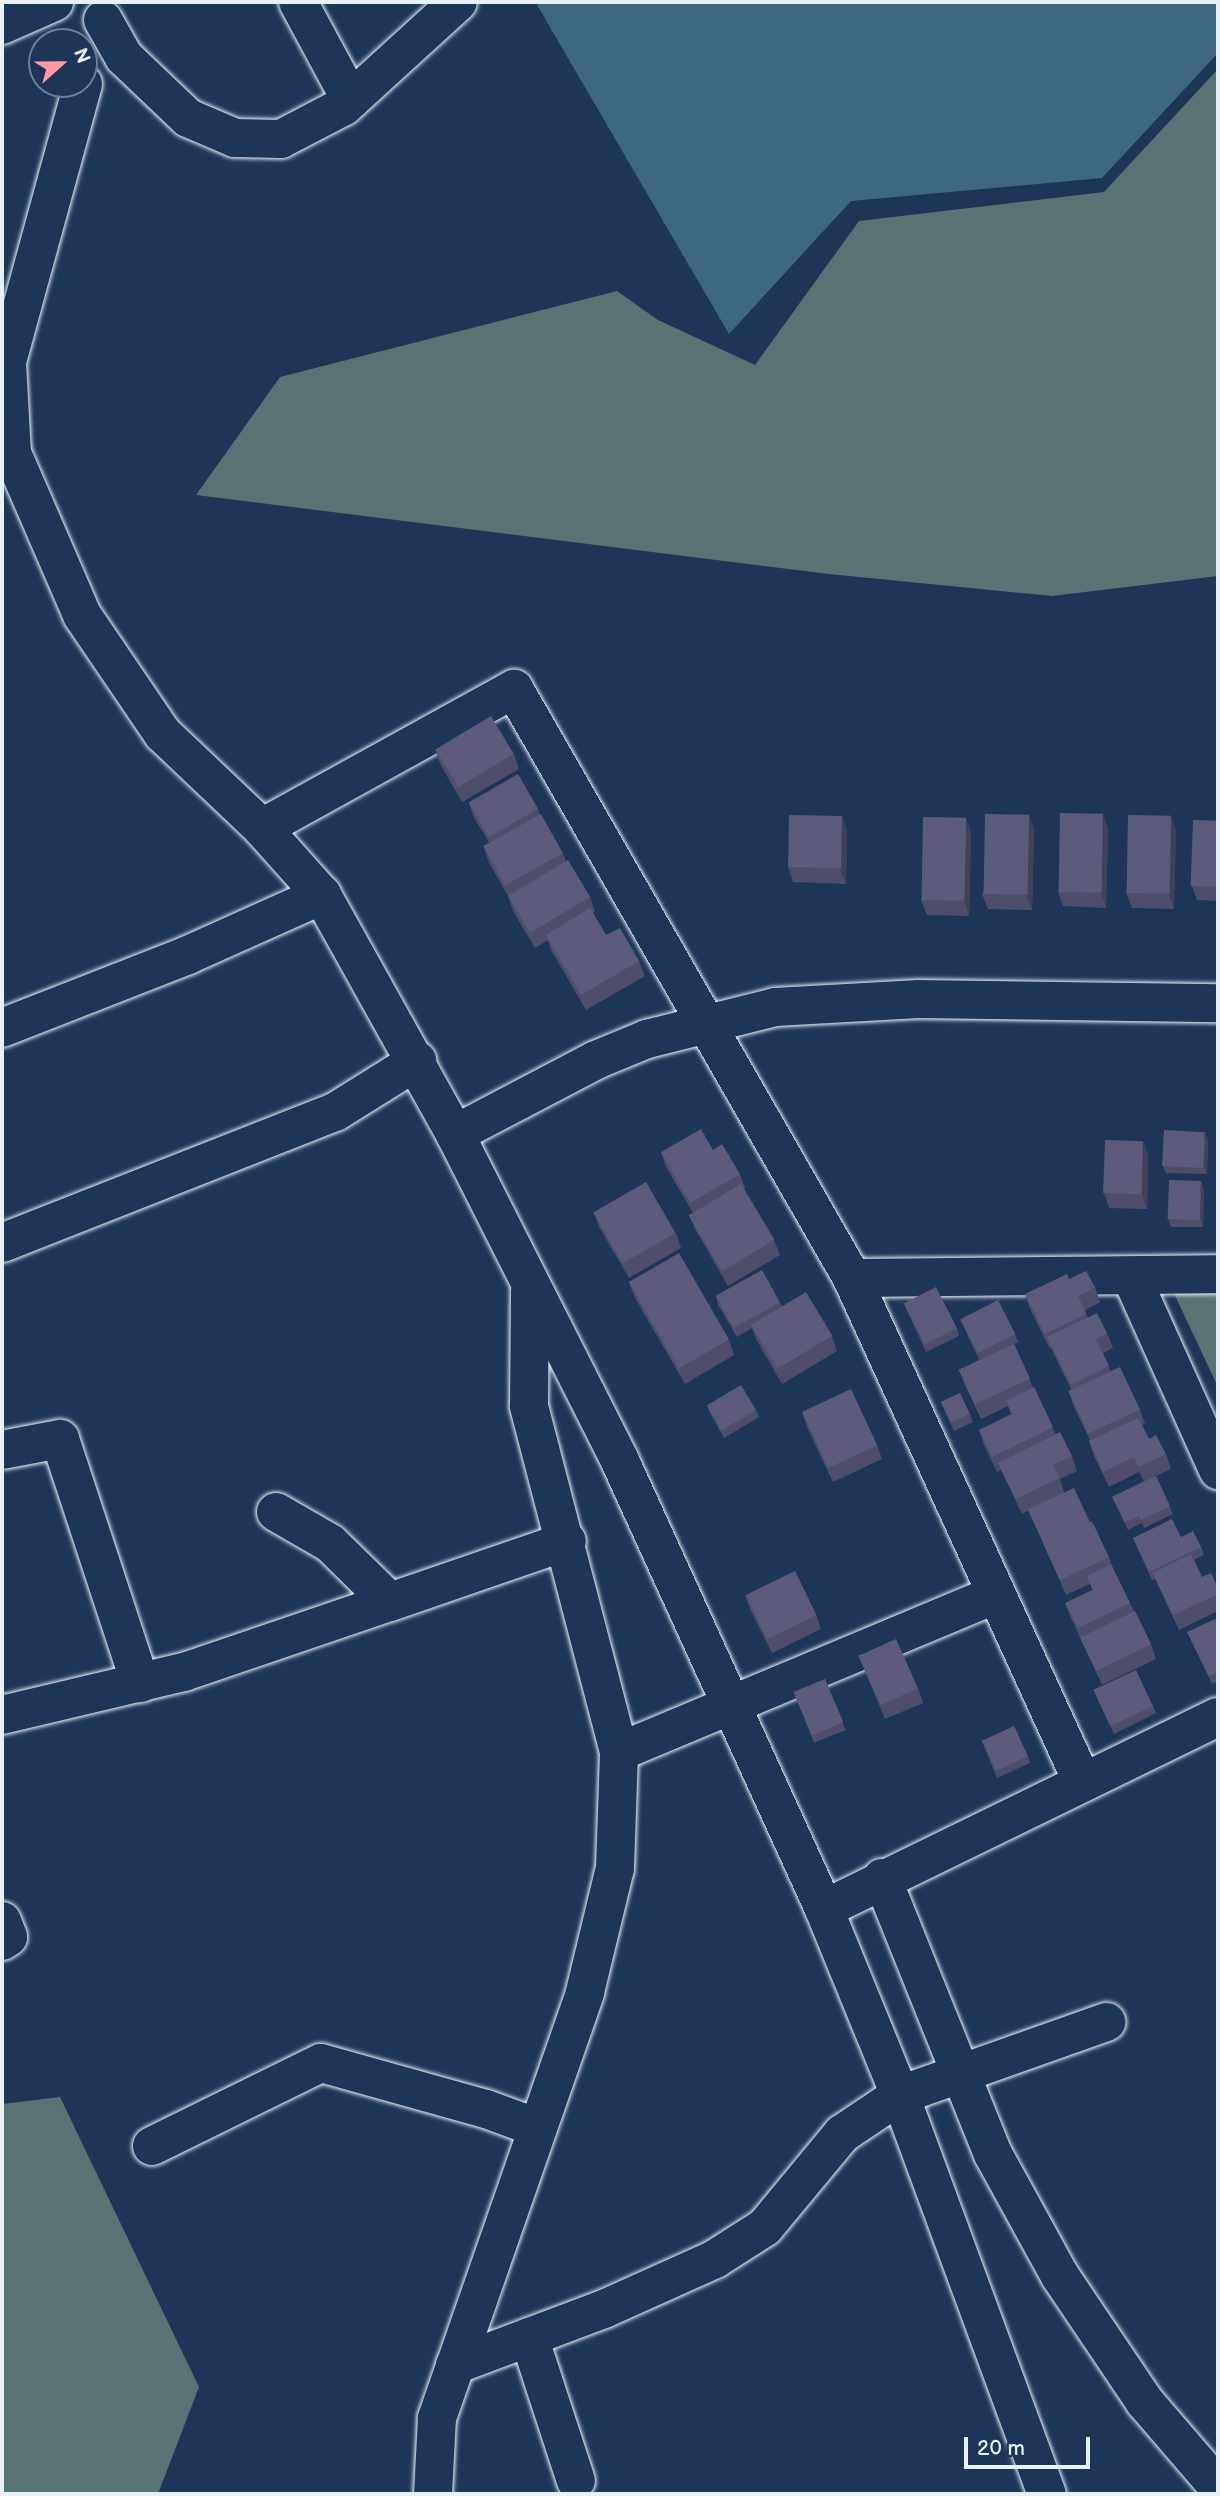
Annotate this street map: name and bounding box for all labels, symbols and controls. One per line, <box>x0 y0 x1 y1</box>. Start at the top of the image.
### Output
north arrow <box>28 28 98 98</box>
text: N <box>68 45 94 67</box>
scale bar <box>968 2422 1094 2466</box>
text: 20 m <box>977 2436 1025 2461</box>

